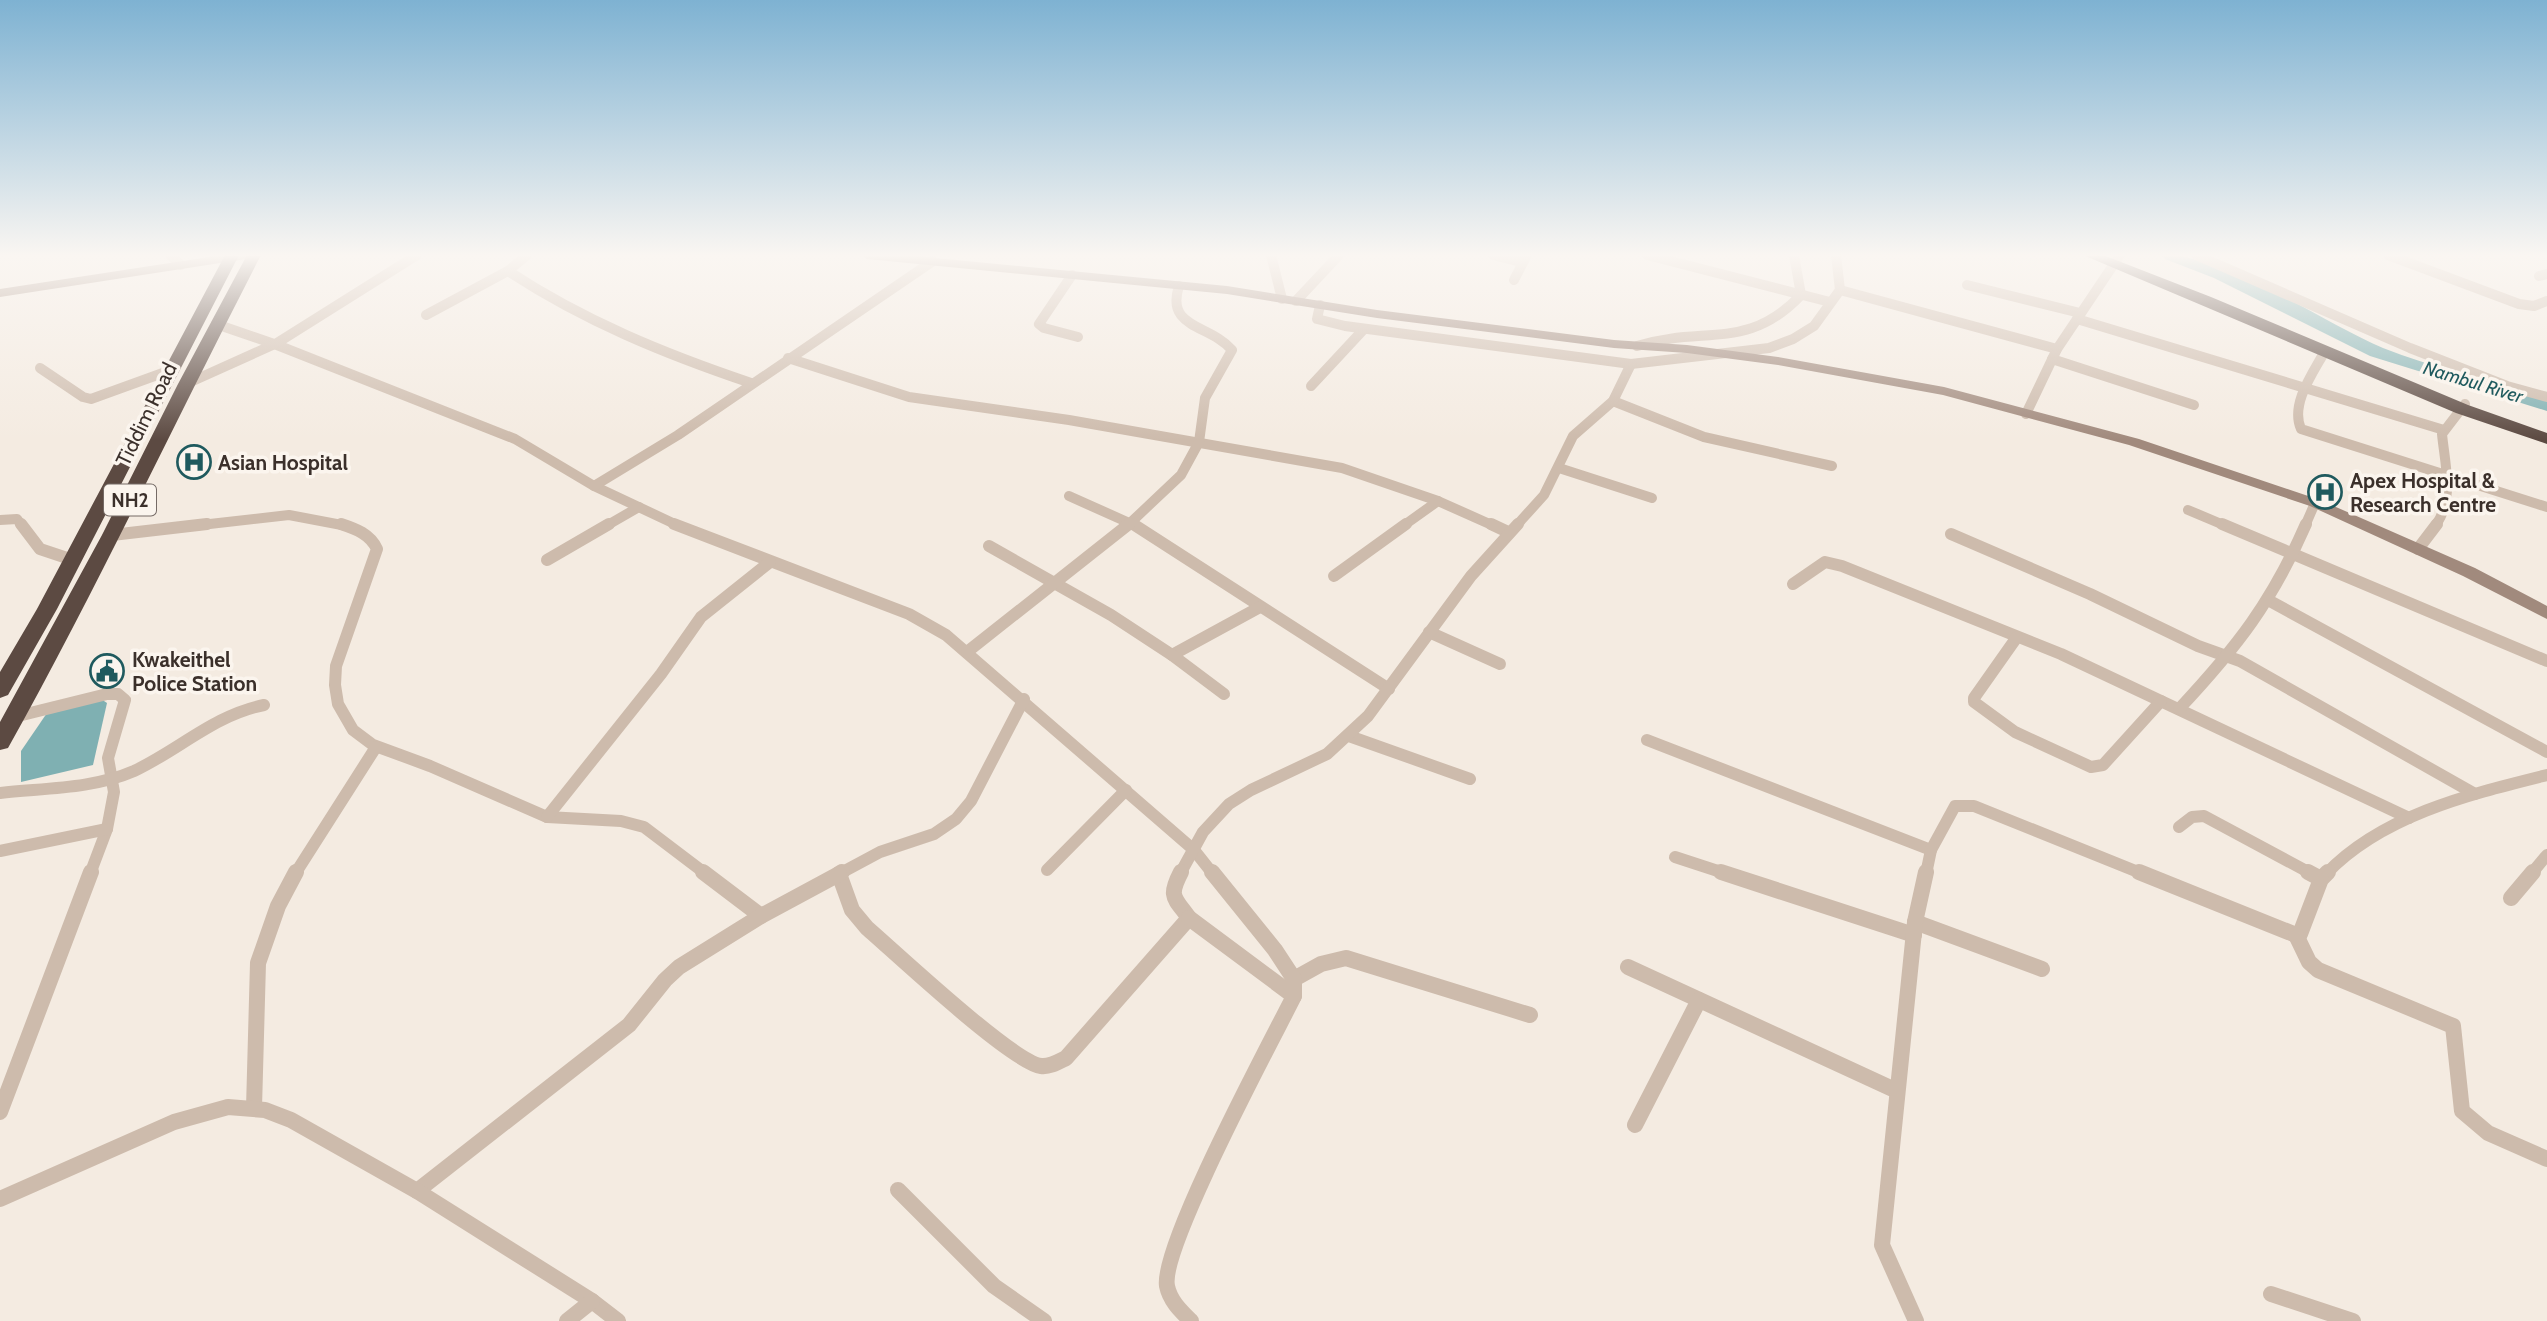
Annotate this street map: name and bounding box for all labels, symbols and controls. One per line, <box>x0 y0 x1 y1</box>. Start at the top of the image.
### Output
water label: Nambul River <box>2421 356 2527 408</box>
street label: Tiddim Road <box>110 358 182 470</box>
hospital icon: Asian Hospital <box>175 443 213 481</box>
place label: Asian Hospital <box>218 450 348 475</box>
place label: Apex Hospital & Research Centre <box>2350 468 2496 517</box>
hospital icon: Apex Hospital & Research Centre <box>2306 473 2344 511</box>
road number: NH2 <box>104 485 156 516</box>
place label: Kwakeithel Police Station <box>132 647 257 696</box>
public building icon: Kwakeithel Police Station <box>88 652 126 690</box>

